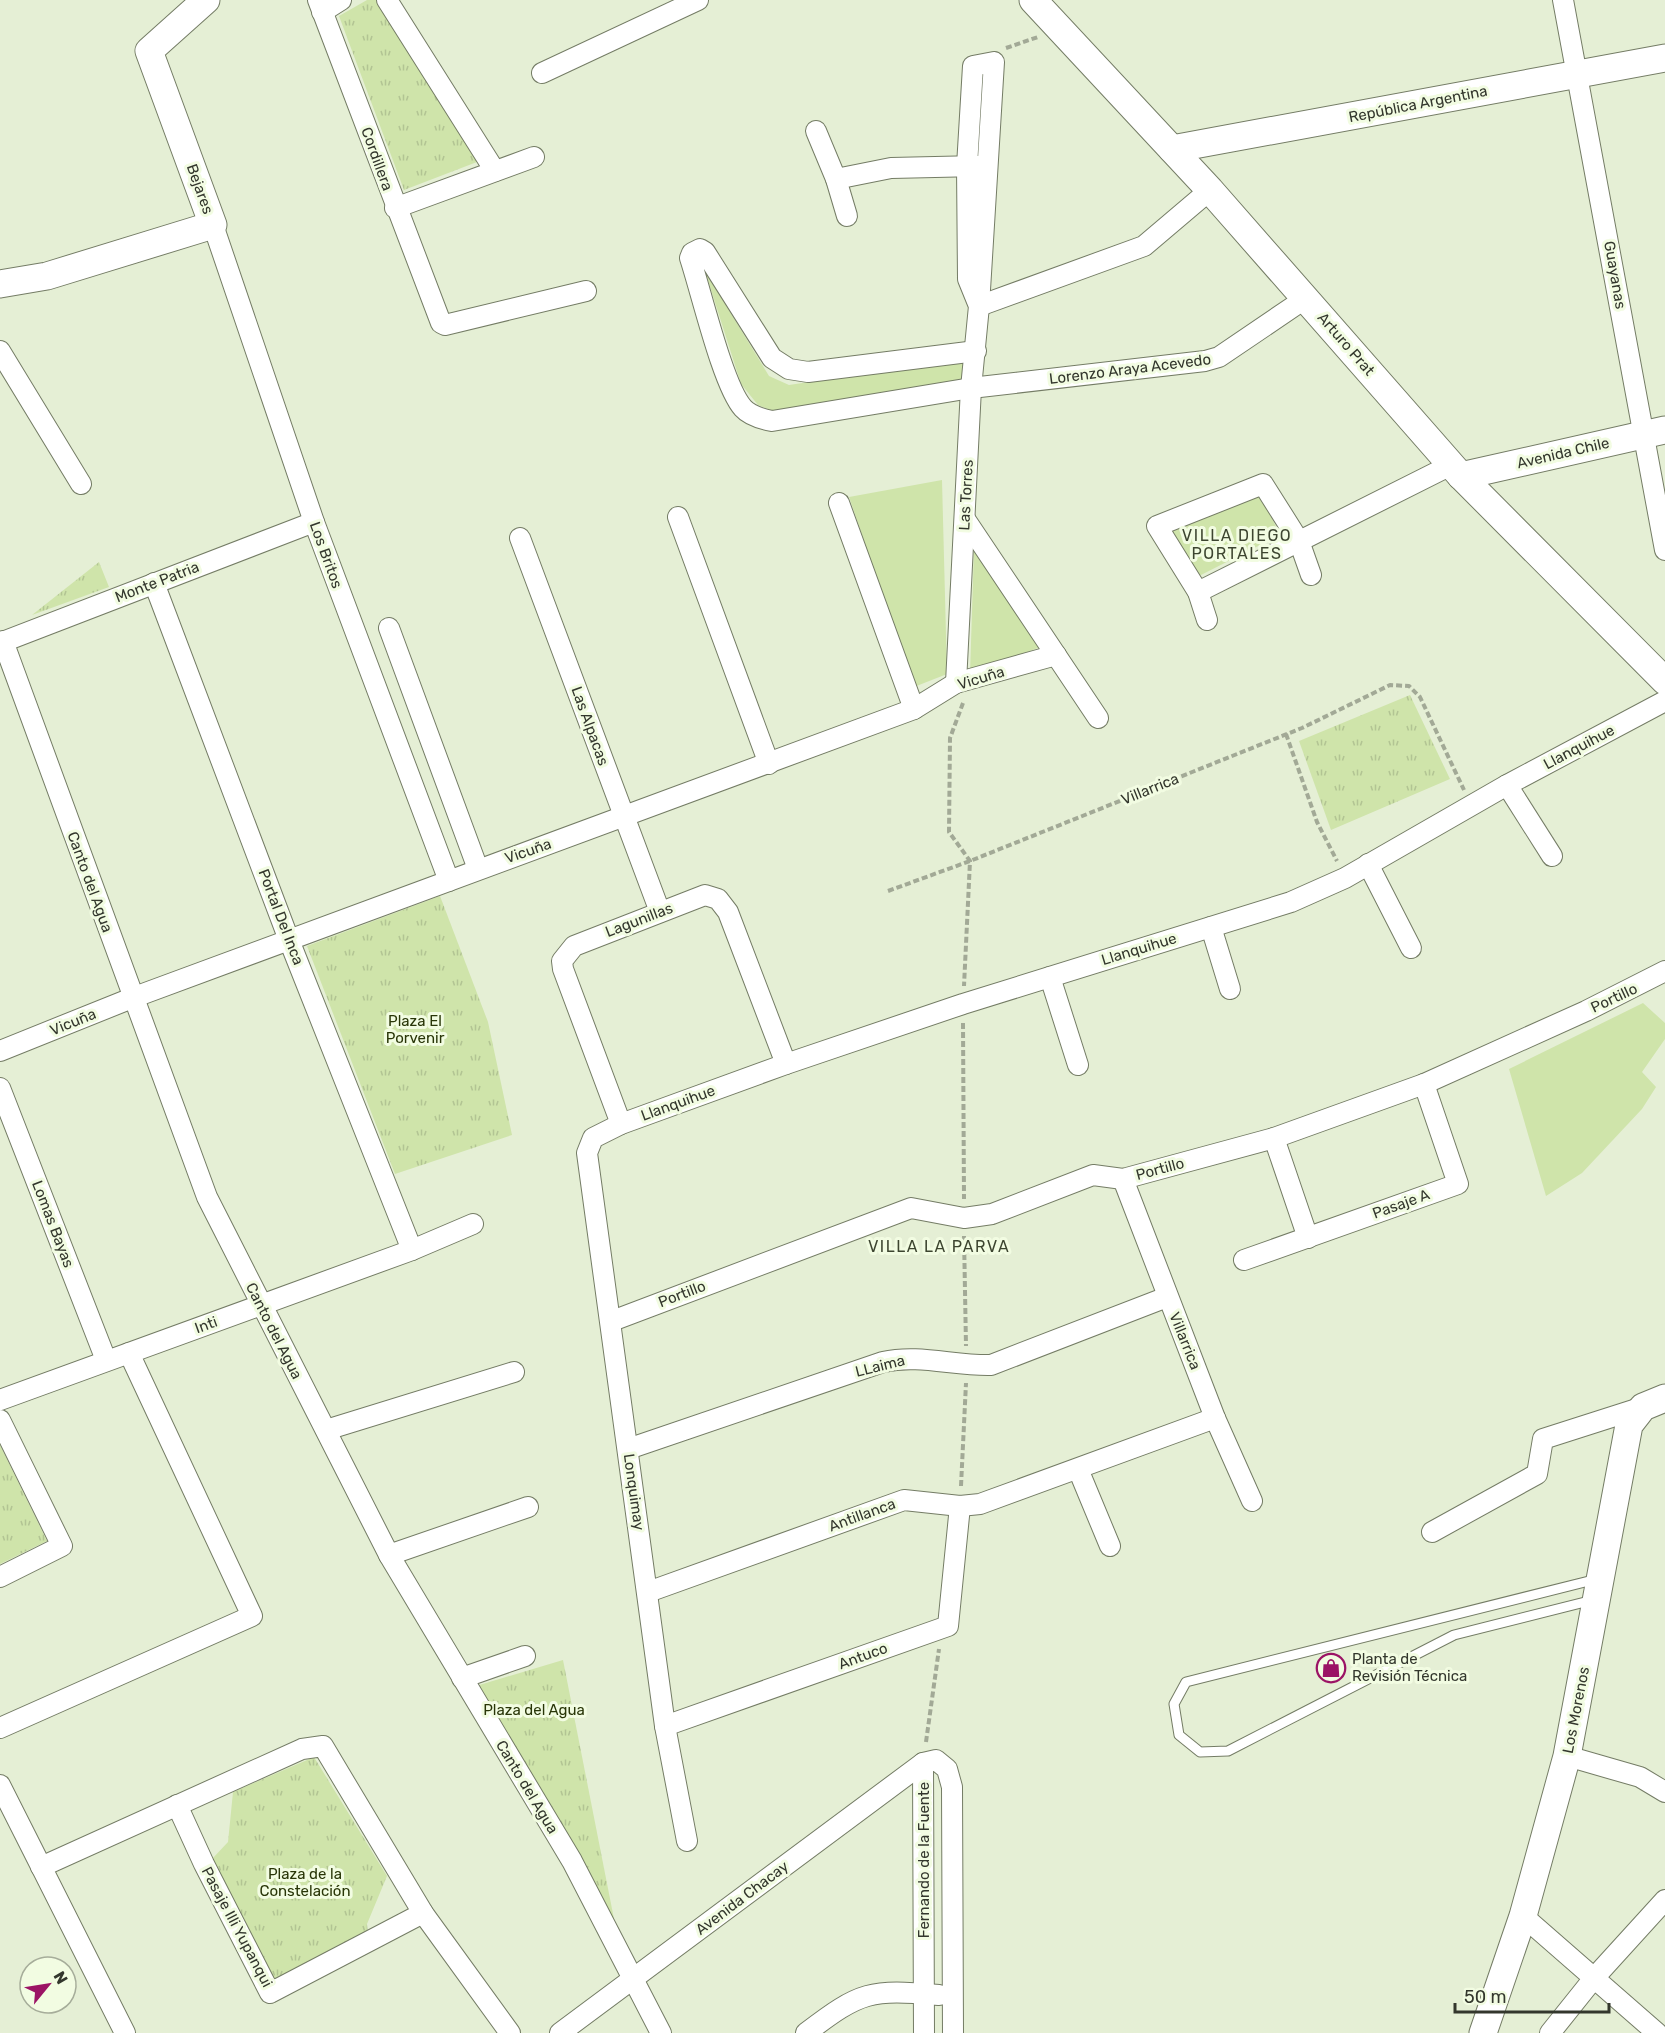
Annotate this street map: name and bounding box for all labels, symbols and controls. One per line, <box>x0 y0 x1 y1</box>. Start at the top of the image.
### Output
street label: República Argentina <box>1347 82 1489 126</box>
street label: Cordillera <box>357 125 397 193</box>
street label: Bejares <box>183 161 217 217</box>
street label: Guayanas <box>1600 240 1630 311</box>
street label: Arturo Prat <box>1314 309 1378 379</box>
street label: Lorenzo Araya Acevedo <box>1048 350 1212 388</box>
street label: Avenida Chile <box>1515 434 1611 472</box>
street label: Las Torres <box>955 459 977 531</box>
street label: Los Britos <box>306 519 346 591</box>
district label: VILLA DIEGO PORTALES <box>1182 526 1292 563</box>
street label: Monte Patria <box>112 558 202 606</box>
street label: Vicuña <box>955 662 1007 694</box>
street label: Las Alpacas <box>567 684 613 768</box>
street label: Llanquihue <box>1540 721 1618 773</box>
street label: Villarrica <box>1119 769 1181 809</box>
street label: Canto del Agua <box>63 829 117 935</box>
street label: Vicuña <box>502 835 554 867</box>
street label: Portal Del Inca <box>254 867 308 967</box>
street label: Lagunillas <box>603 899 676 941</box>
street label: Llanquihue <box>1099 929 1179 969</box>
street label: Portillo <box>1588 979 1640 1017</box>
street label: Vicuña <box>47 1005 99 1039</box>
park label: Plaza El Porvenir <box>386 1012 445 1047</box>
street label: Llanquihue <box>638 1081 718 1125</box>
street label: Portillo <box>1134 1154 1186 1184</box>
street label: Lomas Bayas <box>28 1178 78 1270</box>
street label: Pasaje A <box>1370 1185 1432 1223</box>
district label: VILLA LA PARVA <box>868 1237 1010 1256</box>
street label: Portillo <box>656 1277 708 1311</box>
street label: Canto del Agua <box>242 1280 306 1382</box>
street label: Villarrica <box>1165 1310 1205 1372</box>
street label: Inti <box>192 1313 220 1337</box>
street label: LLaima <box>853 1351 907 1381</box>
street label: Lonquimay <box>620 1452 648 1532</box>
street label: Antillanca <box>826 1495 898 1535</box>
street label: Antuco <box>836 1639 890 1673</box>
place label: Planta de Revisión Técnica <box>1352 1650 1467 1685</box>
shop icon: Planta de Revisión Técnica <box>1315 1652 1347 1684</box>
street label: Los Morenos <box>1559 1665 1593 1755</box>
park label: Plaza del Agua <box>483 1701 585 1719</box>
street label: Canto del Agua <box>492 1737 562 1837</box>
street label: Fernando de la Fuente <box>915 1782 933 1938</box>
street label: Avenida Chacay <box>692 1857 792 1939</box>
street label: Pasaje Illi Yupanqui <box>198 1864 276 1990</box>
park label: Plaza de la Constelación <box>259 1865 351 1900</box>
north arrow <box>18 1955 78 2015</box>
text: N <box>49 1968 72 1987</box>
scale bar <box>1455 1976 1610 2014</box>
text: 50 m <box>1464 1986 1507 2008</box>

